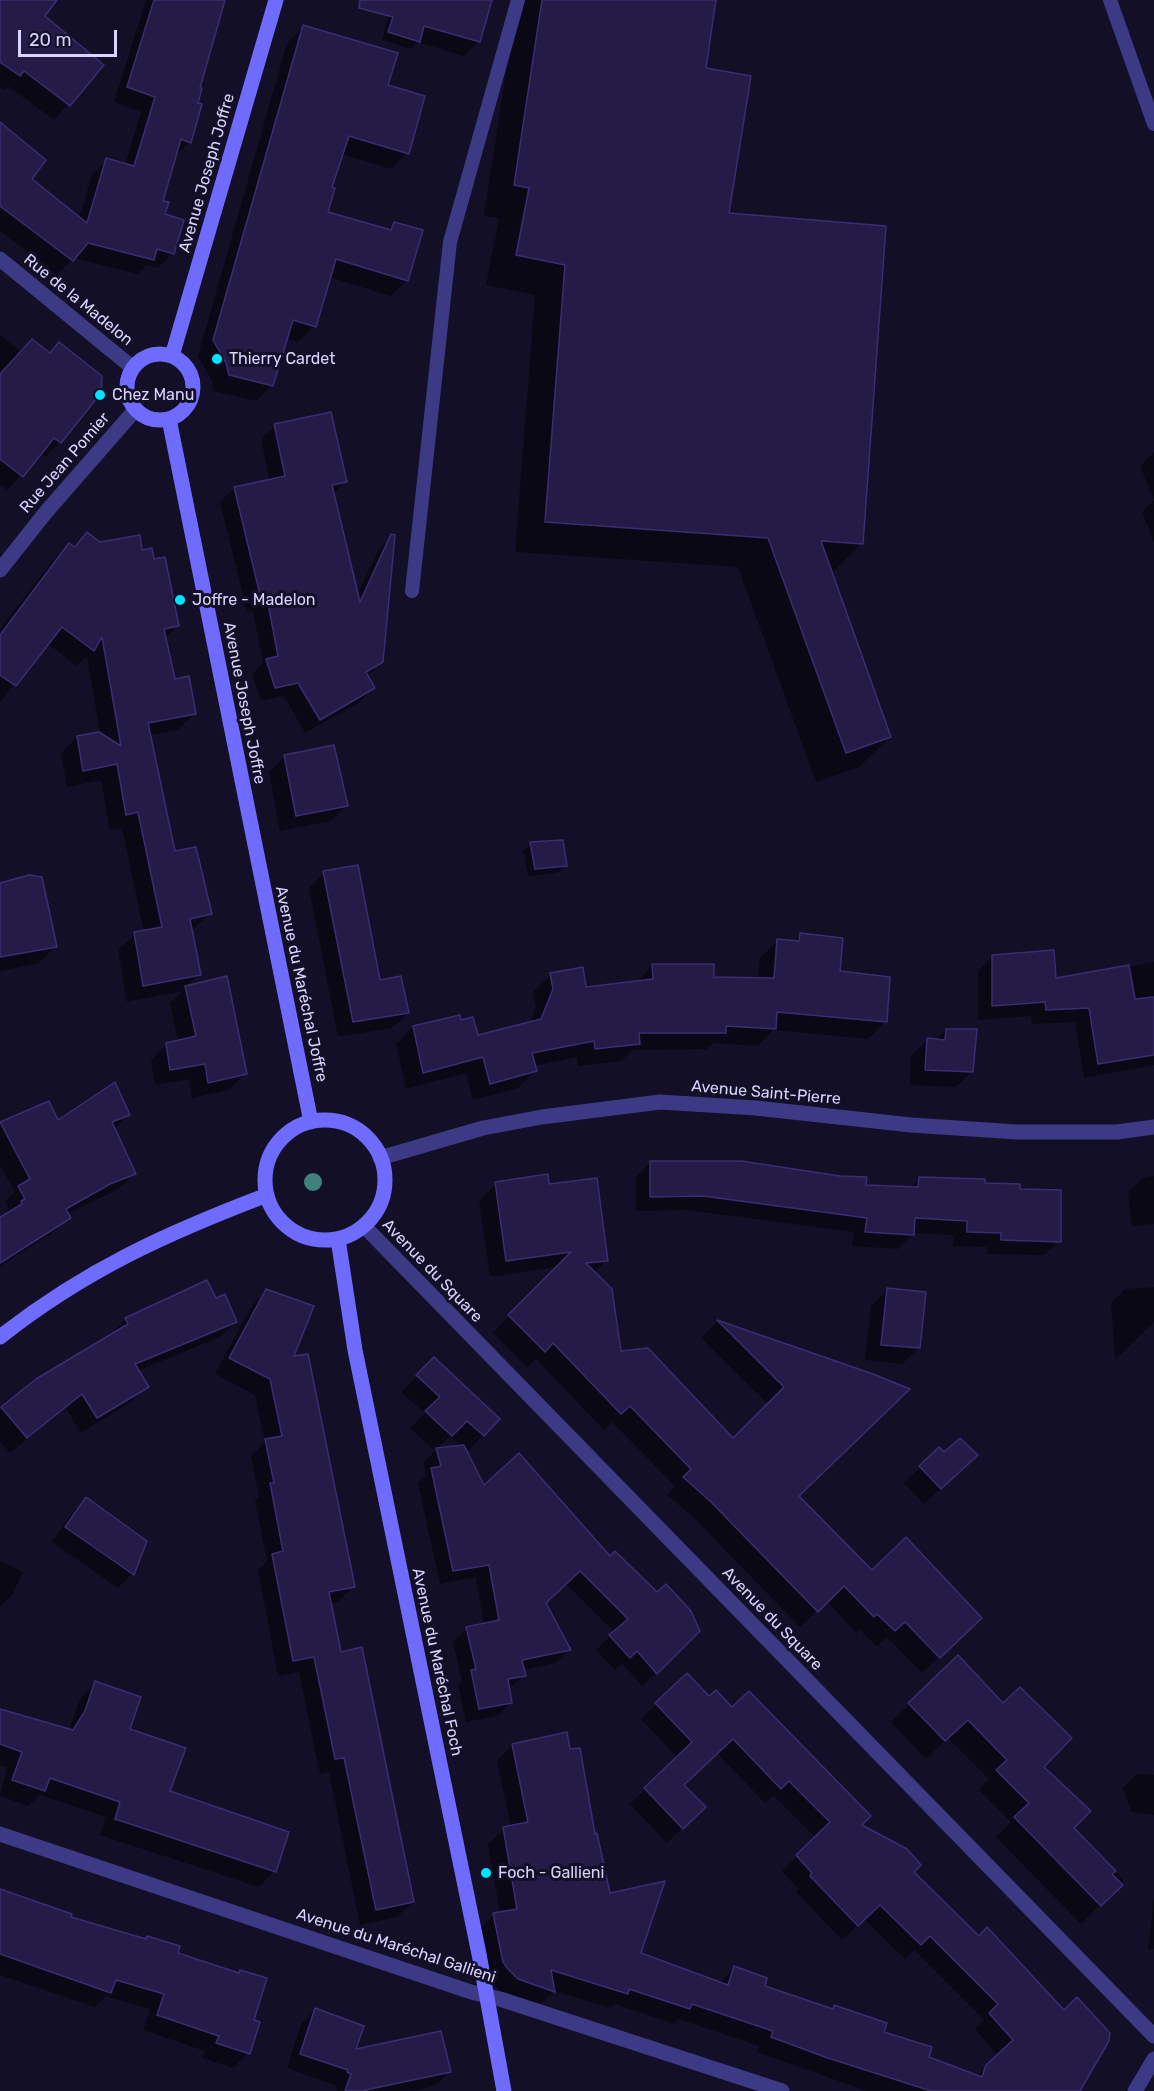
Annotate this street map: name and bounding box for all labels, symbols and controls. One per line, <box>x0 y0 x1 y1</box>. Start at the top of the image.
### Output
scale bar <box>21 18 120 56</box>
text: 20 m <box>29 29 71 51</box>
street label: Avenue Joseph Joffre <box>175 91 239 255</box>
street label: Rue de la Madelon <box>20 250 136 350</box>
place label: Thierry Cardet <box>229 349 336 369</box>
marker: Thierry Cardet <box>210 352 224 366</box>
place label: Chez Manu <box>112 385 194 405</box>
marker: Chez Manu <box>93 388 107 402</box>
street label: Rue Jean Pomier <box>16 409 114 517</box>
place label: Joffre - Madelon <box>192 590 316 610</box>
marker: Joffre - Madelon <box>173 593 187 607</box>
street label: Avenue Joseph Joffre <box>219 620 269 786</box>
street label: Avenue du Maréchal Joffre <box>271 884 331 1084</box>
street label: Avenue Saint-Pierre <box>690 1077 842 1109</box>
street label: Avenue du Square <box>378 1215 486 1327</box>
street label: Avenue du Square <box>718 1563 826 1675</box>
street label: Avenue du Maréchal Foch <box>408 1566 466 1758</box>
place label: Foch - Gallieni <box>498 1863 604 1883</box>
marker: Foch - Gallieni <box>479 1866 493 1880</box>
street label: Avenue du Maréchal Gallieni <box>294 1905 498 1987</box>

